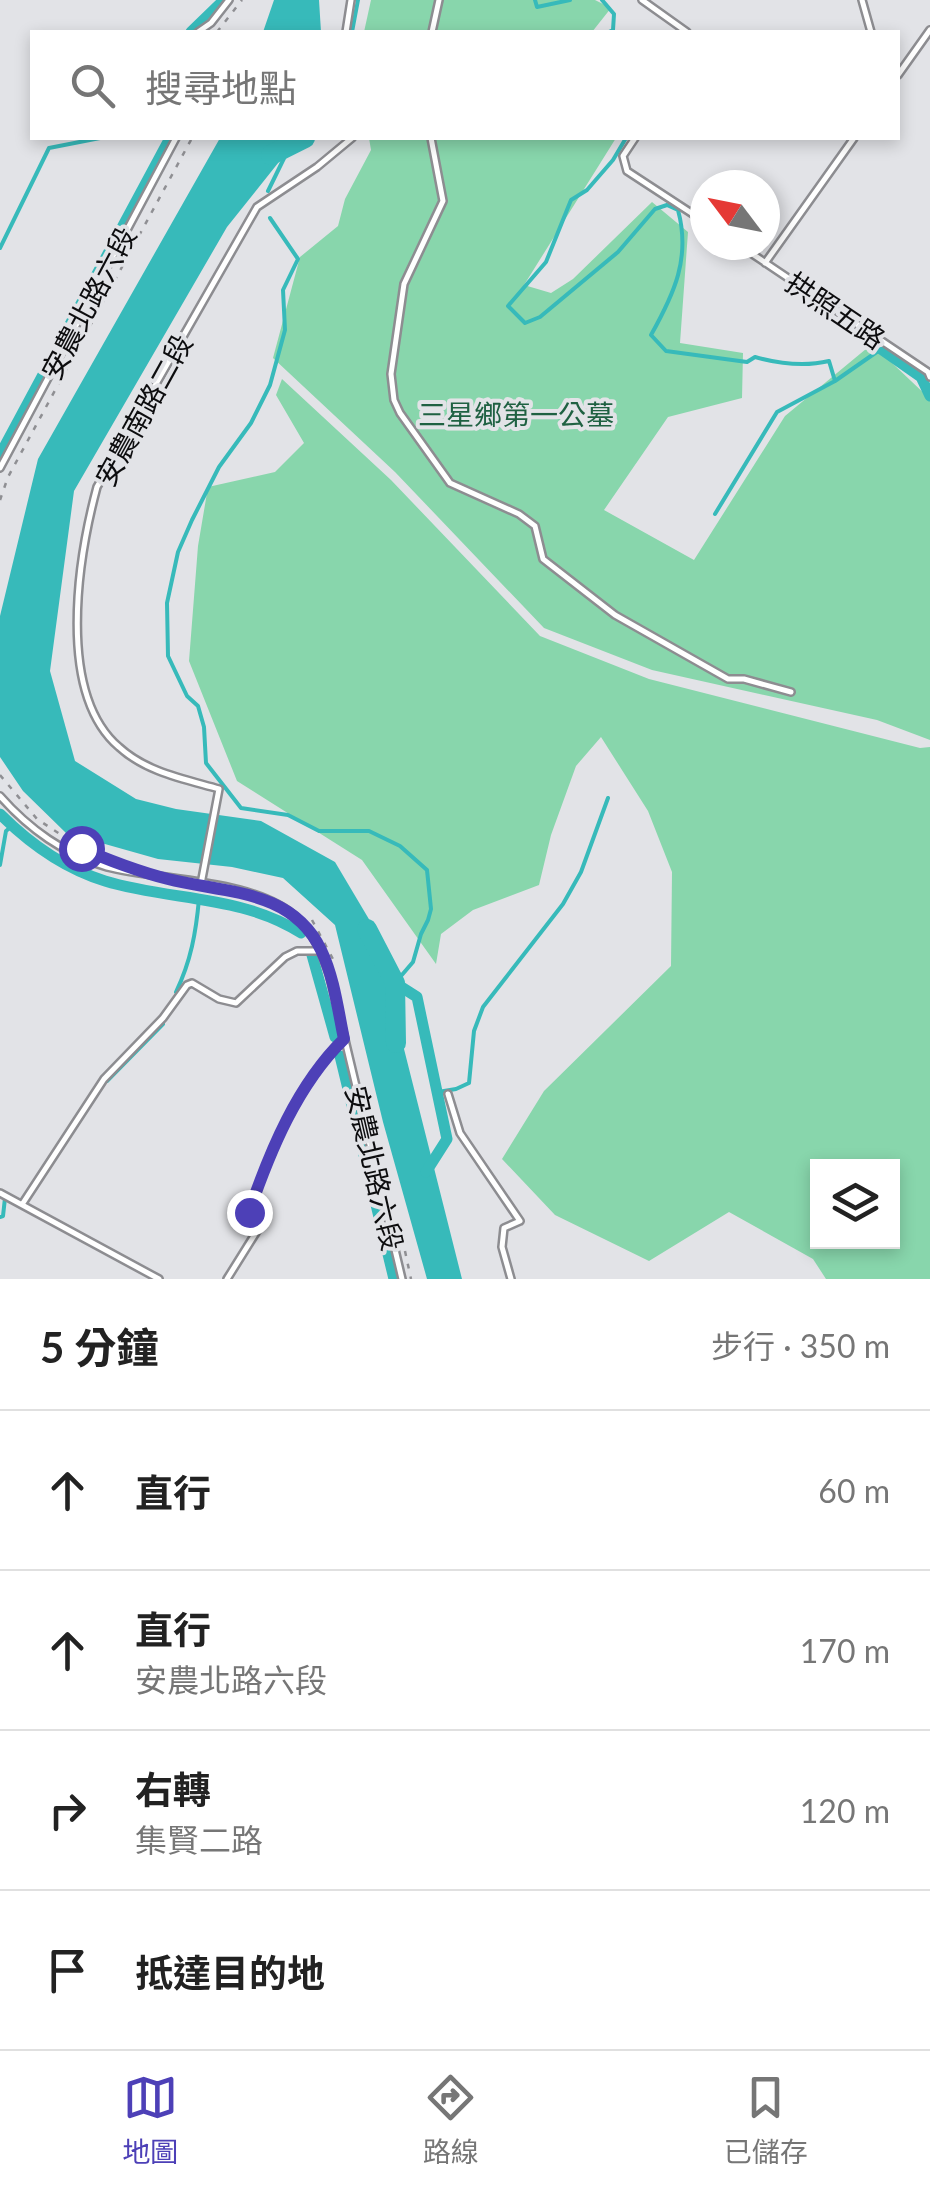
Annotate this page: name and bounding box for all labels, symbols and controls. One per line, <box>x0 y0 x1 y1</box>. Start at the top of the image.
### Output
search box <box>30 30 900 140</box>
icon: search <box>65 58 120 113</box>
text: 搜尋地點 <box>145 64 297 110</box>
north arrow <box>690 170 780 260</box>
street label: 安農北路六段 <box>34 221 142 385</box>
street label: 拱照五路 <box>780 265 892 355</box>
street label: 安農南路二段 <box>87 328 199 492</box>
park label: 三星鄉第一公墓 <box>418 397 614 431</box>
route start <box>59 826 105 872</box>
street label: 安農北路六段 <box>340 1082 410 1254</box>
map controls <box>810 1159 900 1249</box>
button: layers <box>810 1159 900 1249</box>
route end <box>227 1190 273 1236</box>
text: 5 分鐘 <box>40 1322 159 1372</box>
text: 步行 · 350 m <box>711 1326 890 1365</box>
icon: ahead <box>40 1463 95 1518</box>
text: 直行 <box>135 1469 211 1515</box>
text: 60 m <box>818 1471 890 1510</box>
text: 直行 <box>135 1606 211 1652</box>
icon: ahead <box>40 1623 95 1678</box>
text: 170 m <box>800 1631 890 1670</box>
text: 安農北路六段 <box>135 1660 327 1699</box>
text: 右轉 <box>135 1766 211 1812</box>
icon: right <box>40 1783 95 1838</box>
text: 120 m <box>800 1791 890 1830</box>
text: 集賢二路 <box>135 1820 263 1859</box>
icon: arrive <box>40 1943 95 1998</box>
text: 抵達目的地 <box>135 1949 325 1995</box>
tab: 地圖 <box>122 2070 178 2170</box>
tab: 路線 <box>423 2070 479 2170</box>
tab: 已儲存 <box>724 2070 808 2170</box>

